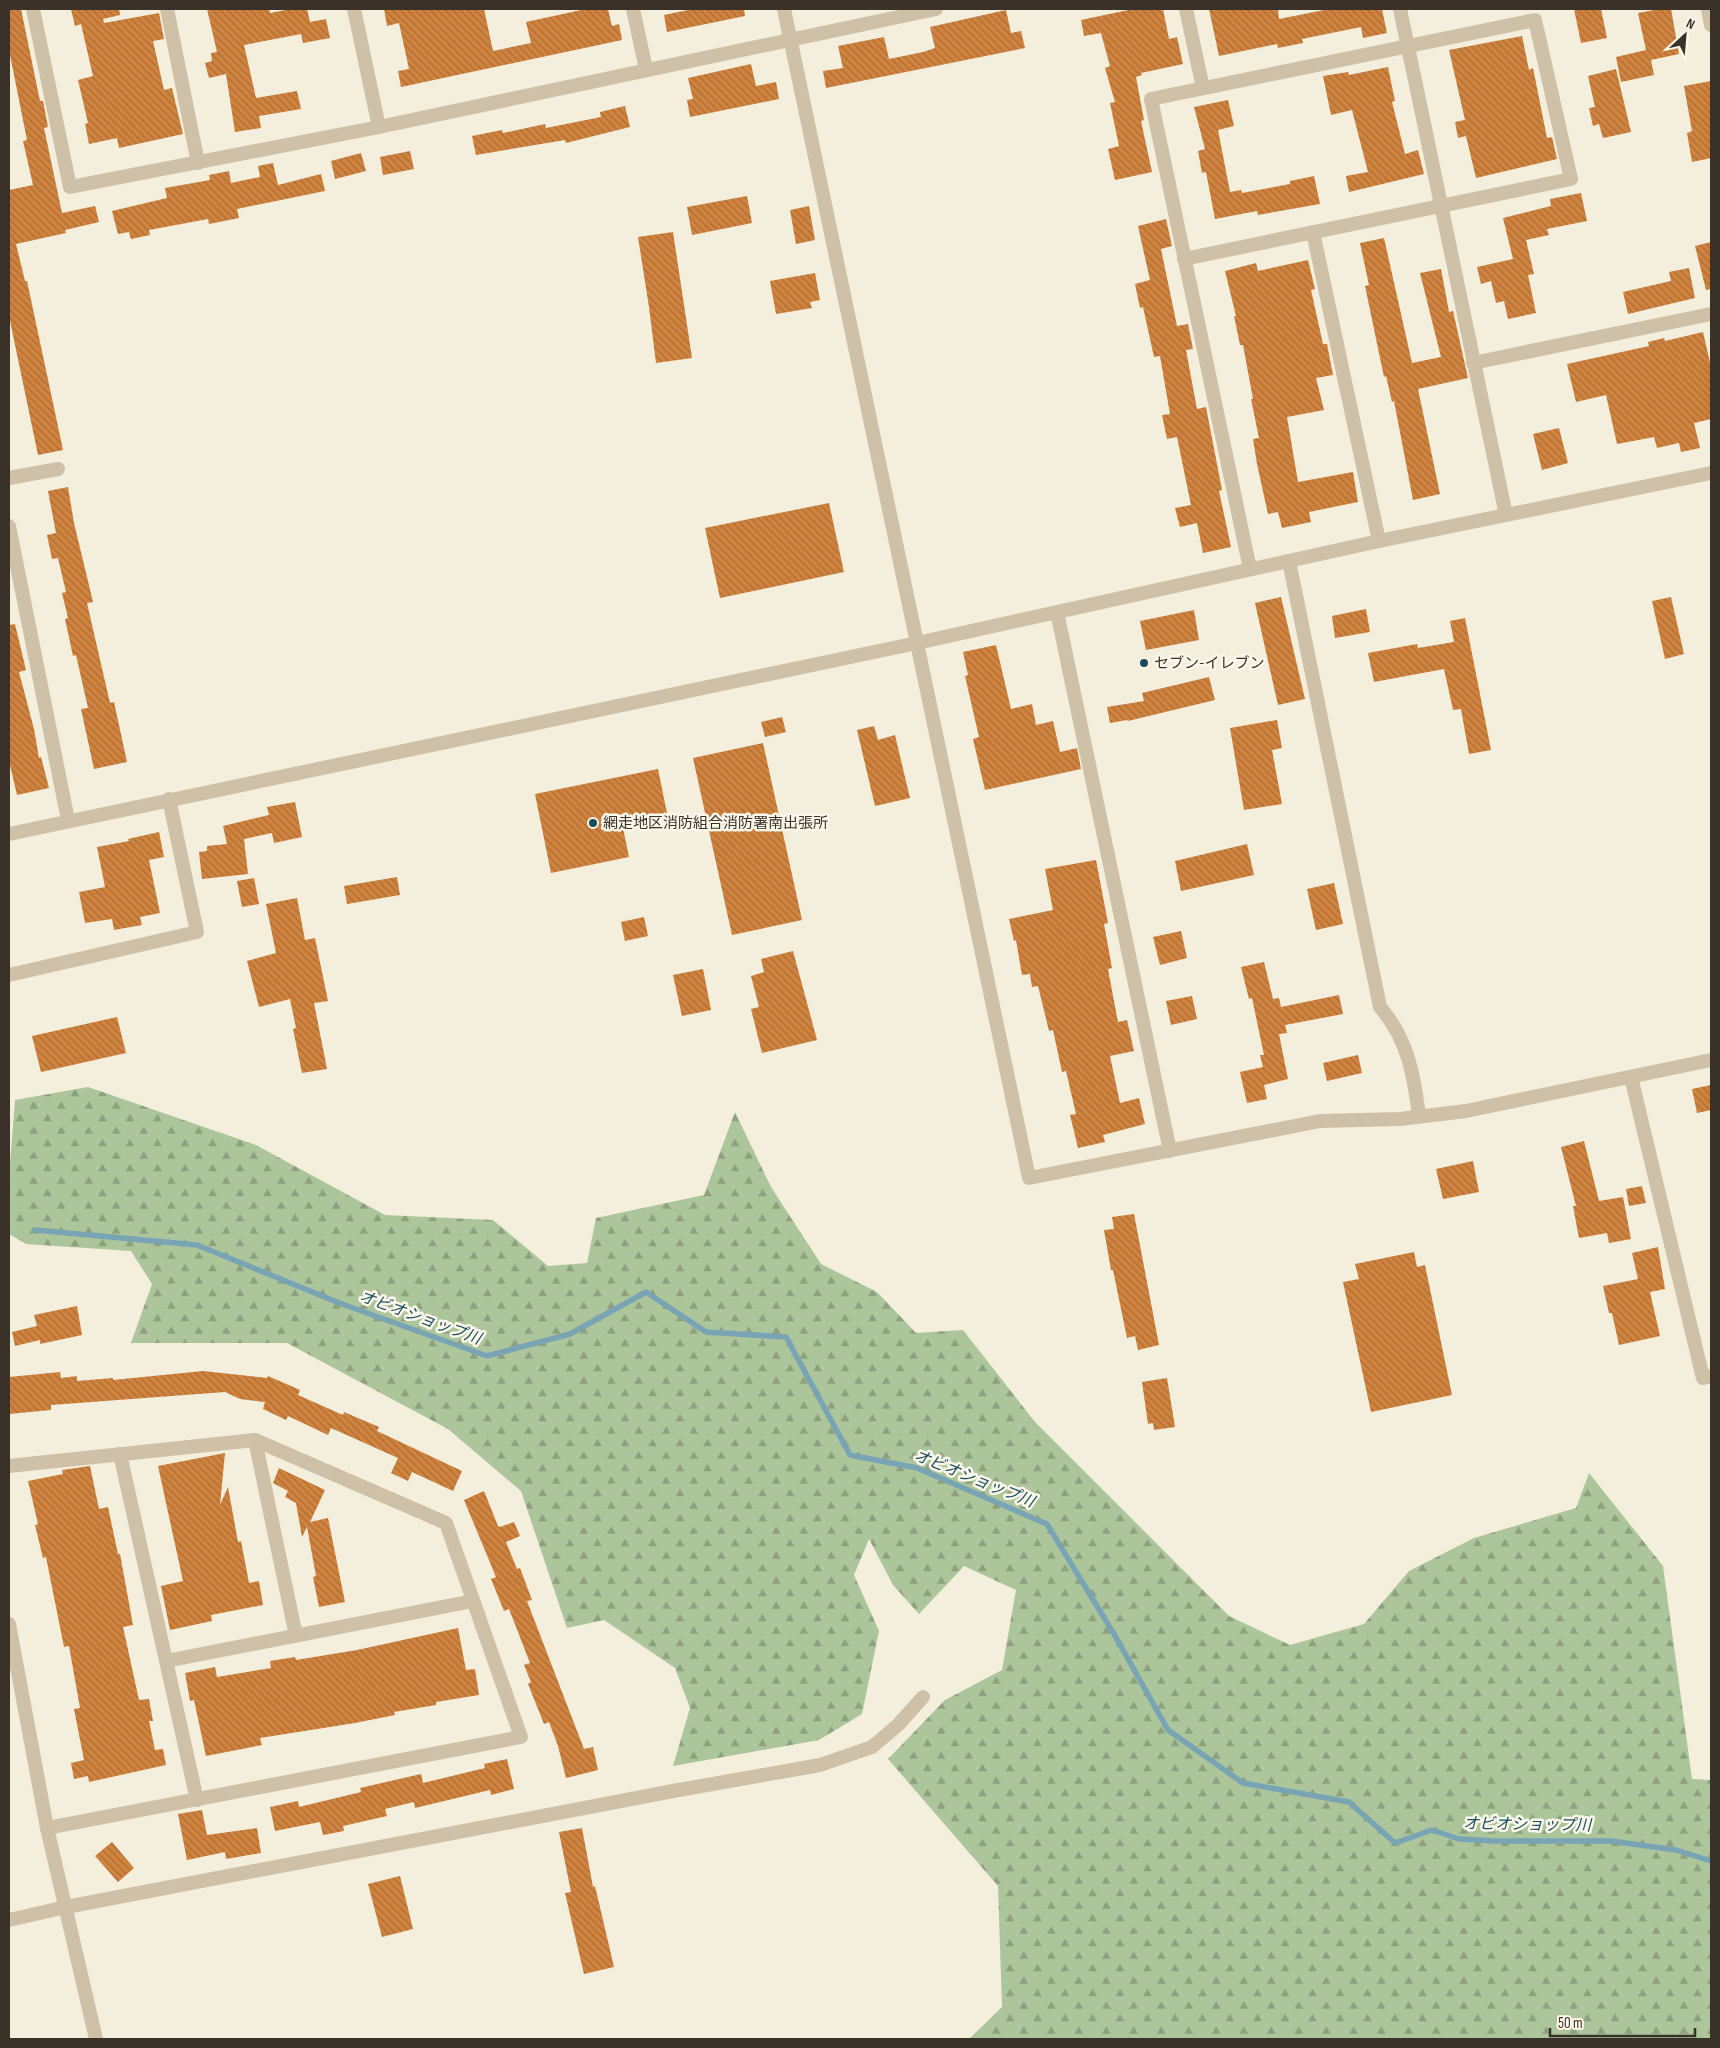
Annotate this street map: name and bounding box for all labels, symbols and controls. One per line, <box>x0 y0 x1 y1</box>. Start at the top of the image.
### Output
north arrow <box>1660 10 1710 60</box>
text: N <box>1683 14 1698 33</box>
place label: セブン-イレブン <box>1154 654 1265 673</box>
marker: セブン-イレブン <box>1138 657 1150 669</box>
place label: 網走地区消防組合消防署南出張所 <box>603 814 828 833</box>
marker: 網走地区消防組合消防署南出張所 <box>587 817 599 829</box>
water label: オビオショップ川 <box>357 1287 485 1349</box>
water label: オビオショップ川 <box>911 1446 1039 1513</box>
water label: オビオショップ川 <box>1463 1814 1593 1836</box>
scale bar <box>1550 2006 1695 2038</box>
text: 50 m <box>1558 2014 1583 2033</box>

